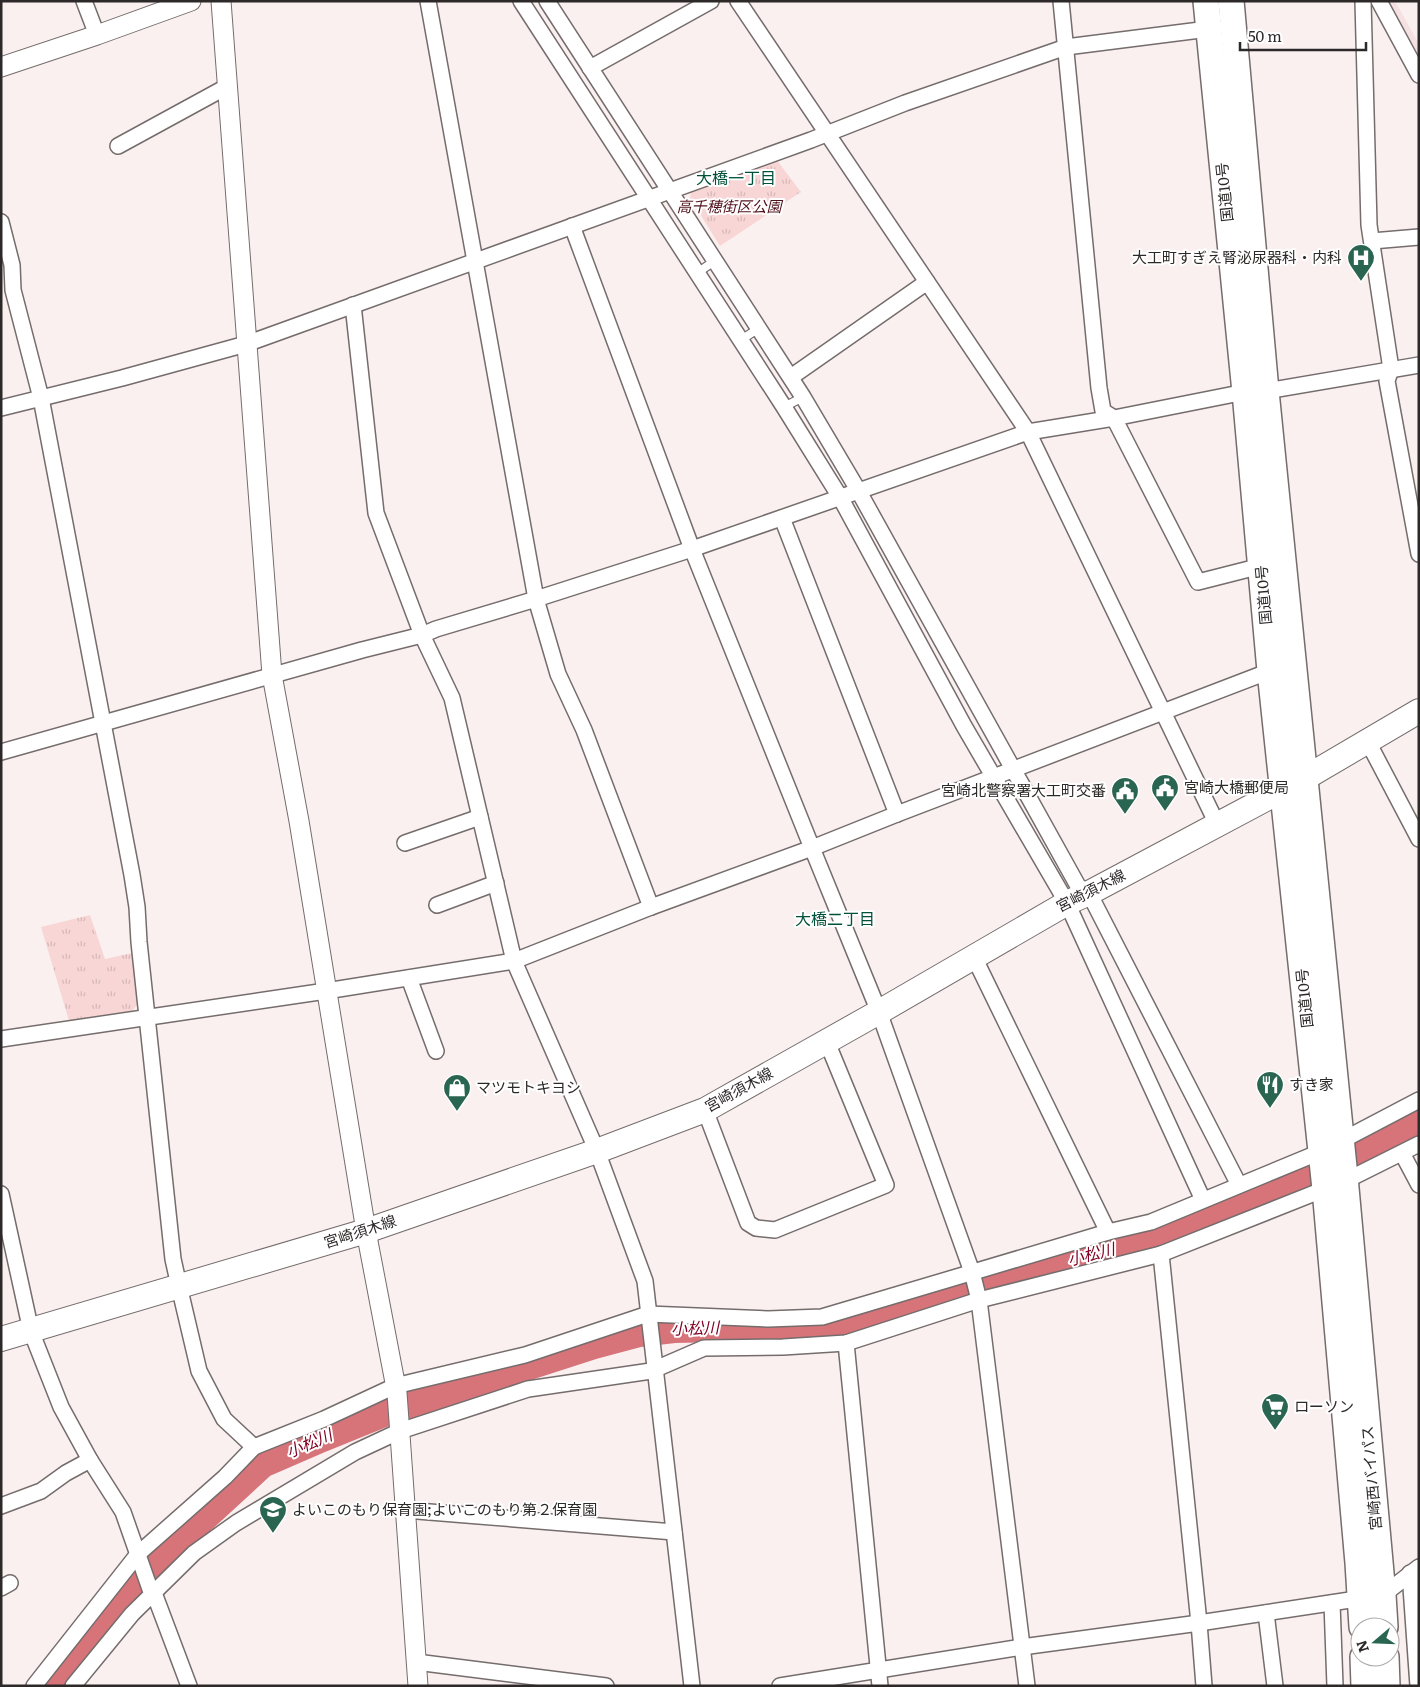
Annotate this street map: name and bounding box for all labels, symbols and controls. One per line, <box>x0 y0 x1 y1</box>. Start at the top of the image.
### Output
scale bar <box>1240 20 1366 52</box>
text: 50 m <box>1248 24 1282 47</box>
street label: 国道10号 <box>1209 161 1238 223</box>
district label: 大橋一丁目 <box>696 165 776 189</box>
park label: 高千穂街区公園 <box>676 194 783 217</box>
hospital icon: 大工町すぎえ腎泌尿器科・内科 <box>1346 243 1376 282</box>
place label: 大工町すぎえ腎泌尿器科・内科 <box>1132 245 1342 268</box>
street label: 国道10号 <box>1248 564 1277 626</box>
public building icon: 宮崎大橋郵便局 <box>1150 773 1180 812</box>
place label: 宮崎大橋郵便局 <box>1184 775 1289 798</box>
public building icon: 宮崎北警察署大工町交番 <box>1110 776 1140 815</box>
place label: 宮崎北警察署大工町交番 <box>941 778 1106 801</box>
street label: 宮崎須木線 <box>1052 862 1129 917</box>
district label: 大橋二丁目 <box>795 906 875 930</box>
street label: 国道10号 <box>1289 967 1318 1029</box>
street label: 宮崎須木線 <box>700 1060 777 1117</box>
restaurant icon: すき家 <box>1255 1070 1285 1109</box>
place label: すき家 <box>1289 1072 1334 1095</box>
shop icon: マツモトキヨシ <box>442 1073 472 1112</box>
place label: マツモトキヨシ <box>476 1075 581 1098</box>
street label: 宮崎須木線 <box>320 1208 399 1253</box>
water label: 小松川 <box>1065 1235 1119 1270</box>
water label: 小松川 <box>671 1314 721 1340</box>
supermarket icon: ローソン <box>1260 1392 1290 1431</box>
place label: ローソン <box>1294 1394 1354 1417</box>
water label: 小松川 <box>282 1421 337 1463</box>
street label: 宮崎西バイパス <box>1354 1425 1387 1531</box>
school or university icon: よいこのもり保育園;よいこのもり第２保育園 <box>258 1495 288 1534</box>
place label: よいこのもり保育園;よいこのもり第２保育園 <box>292 1497 597 1520</box>
north arrow <box>1350 1617 1400 1667</box>
text: N <box>1350 1638 1373 1655</box>

